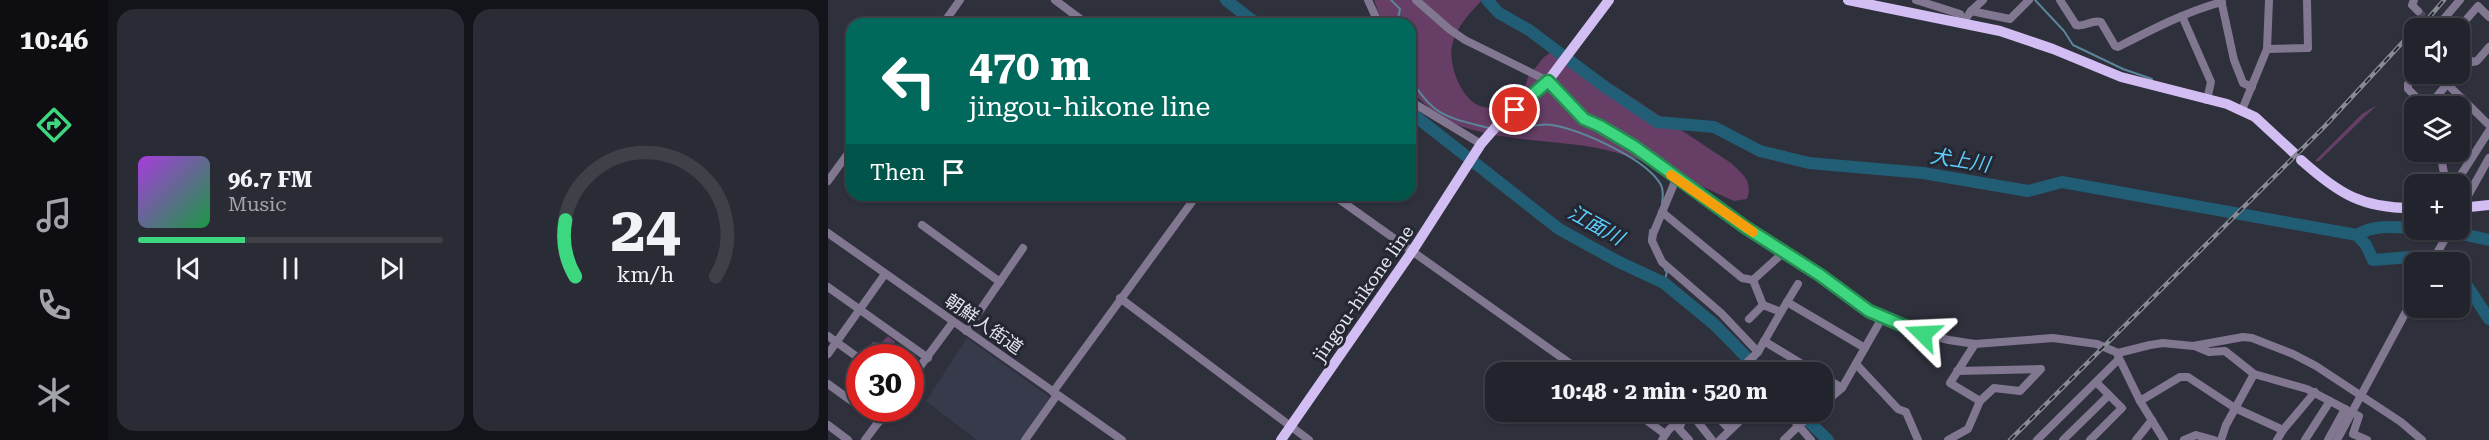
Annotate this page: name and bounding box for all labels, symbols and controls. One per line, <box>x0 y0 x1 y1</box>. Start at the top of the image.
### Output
map controls <box>2404 18 2470 318</box>
button: sound <box>2404 18 2470 84</box>
text: 10:46 <box>20 24 88 56</box>
text: 470 m <box>969 41 1091 90</box>
icon: left <box>870 42 948 120</box>
pin <box>1489 84 1540 135</box>
text: jingou-hikone line <box>969 91 1210 123</box>
icon: arrive <box>1498 93 1531 126</box>
button: layers <box>2404 96 2470 162</box>
icon: directions <box>33 104 75 146</box>
water label: 犬上川 <box>1928 143 1993 177</box>
icon: arrive <box>937 156 970 189</box>
text: Then <box>870 160 925 185</box>
text: 96.7 FM <box>228 167 312 192</box>
button: + <box>2404 174 2470 240</box>
text: Music <box>228 192 287 216</box>
text: 24 <box>611 193 681 266</box>
icon: music <box>33 194 75 236</box>
water label: 江面川 <box>1564 200 1630 251</box>
street label: jingou-hikone line <box>1307 221 1418 367</box>
icon: previous <box>172 252 205 285</box>
icon: pause <box>274 252 307 285</box>
icon: next <box>375 252 408 285</box>
button: − <box>2404 252 2470 318</box>
text: km/h <box>617 262 675 287</box>
icon: phone <box>33 284 75 326</box>
street label: 朝鮮人街道 <box>941 290 1027 358</box>
position arrow <box>1891 302 1955 366</box>
speed limit sign: 30 <box>846 344 924 422</box>
icon: climate <box>33 374 75 416</box>
text: 10:48 · 2 min · 520 m <box>1550 379 1768 404</box>

